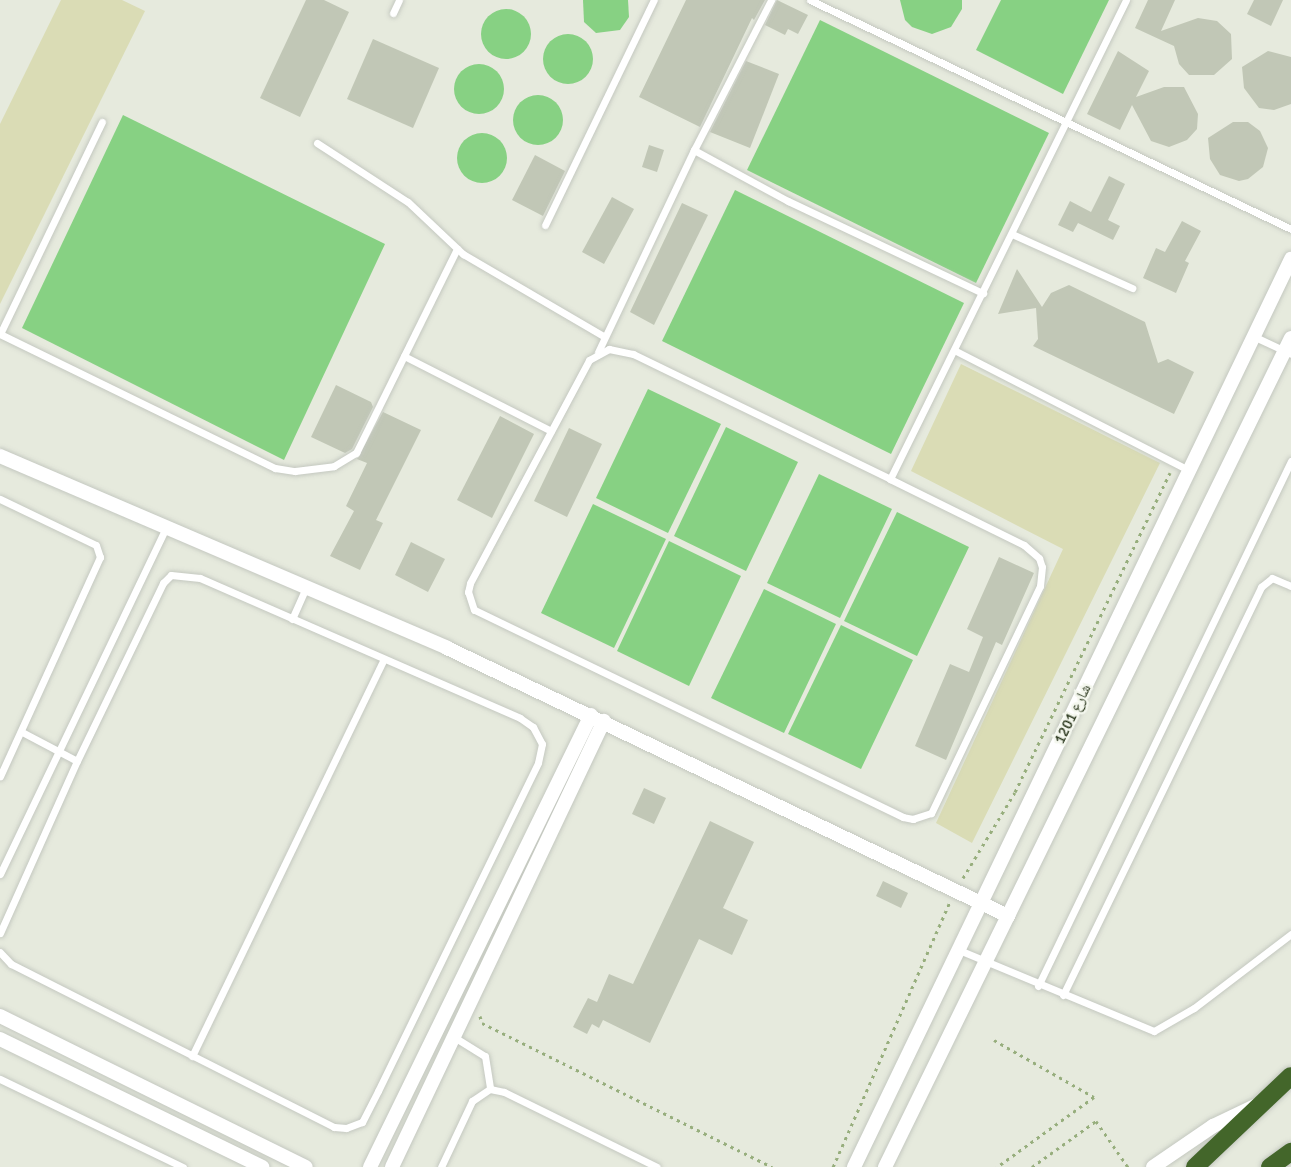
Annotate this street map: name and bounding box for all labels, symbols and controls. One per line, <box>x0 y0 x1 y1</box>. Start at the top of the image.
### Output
street label: شارع 1201 <box>1051 681 1095 747</box>

